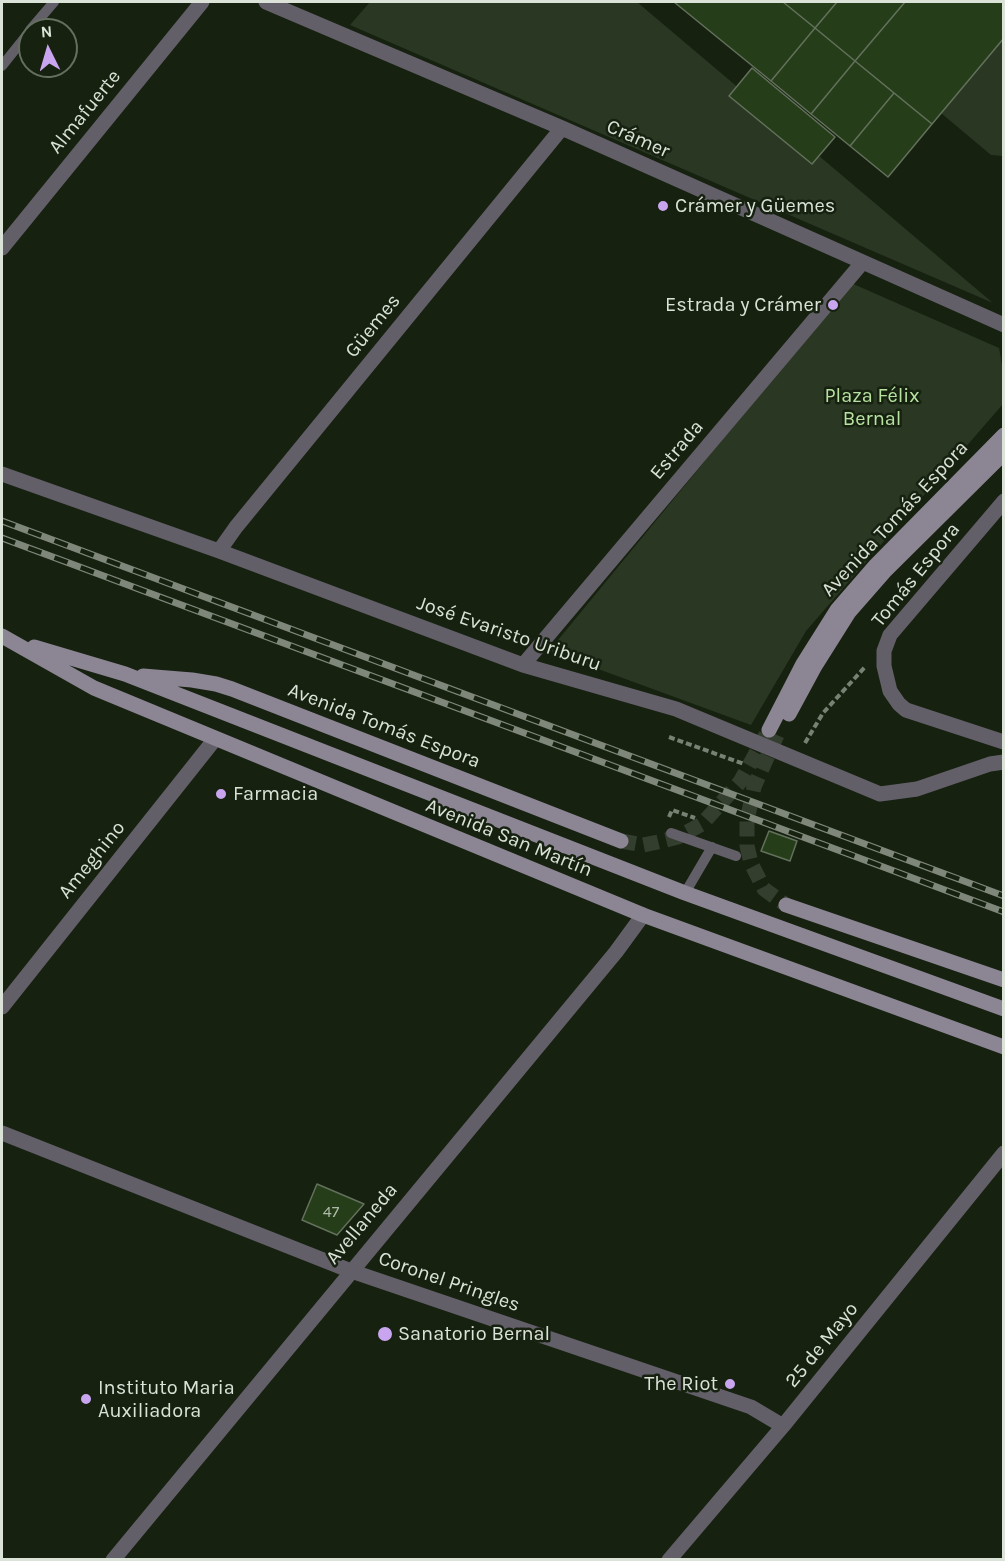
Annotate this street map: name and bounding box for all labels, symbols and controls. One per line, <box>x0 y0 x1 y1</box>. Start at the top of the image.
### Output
north arrow <box>18 18 78 78</box>
text: N <box>40 22 53 42</box>
street label: Almafuerte <box>44 65 126 159</box>
street label: Crámer <box>603 114 673 164</box>
place label: Crámer y Güemes <box>675 194 835 218</box>
marker: Crámer y Güemes <box>656 199 670 213</box>
street label: Güemes <box>340 289 406 363</box>
place label: Estrada y Crámer <box>665 293 821 317</box>
marker: Estrada y Crámer <box>826 298 840 312</box>
park label: Plaza Félix Bernal <box>825 384 919 431</box>
street label: Estrada <box>645 415 709 485</box>
street label: Avenida Tomás Espora <box>817 436 973 602</box>
street label: Tomás Espora <box>867 518 965 632</box>
street label: José Evaristo Uriburu <box>414 591 604 677</box>
street label: Avenida Tomás Espora <box>284 678 484 774</box>
place label: Farmacia <box>233 782 318 806</box>
marker: Farmacia <box>214 787 228 801</box>
street label: Avenida San Martín <box>422 794 596 882</box>
street label: Ameghino <box>53 816 131 904</box>
street label: Avellaneda <box>321 1178 403 1270</box>
house number: 47 <box>323 1202 339 1222</box>
street label: Coronel Pringles <box>375 1247 523 1317</box>
street label: 25 de Mayo <box>780 1298 864 1392</box>
place label: Sanatorio Bernal <box>398 1322 550 1346</box>
marker: Sanatorio Bernal <box>376 1325 394 1343</box>
place label: The Riot <box>644 1372 718 1396</box>
place label: Instituto Maria Auxiliadora <box>98 1376 235 1423</box>
marker: The Riot <box>723 1377 737 1391</box>
marker: Instituto Maria Auxiliadora <box>79 1392 93 1406</box>

